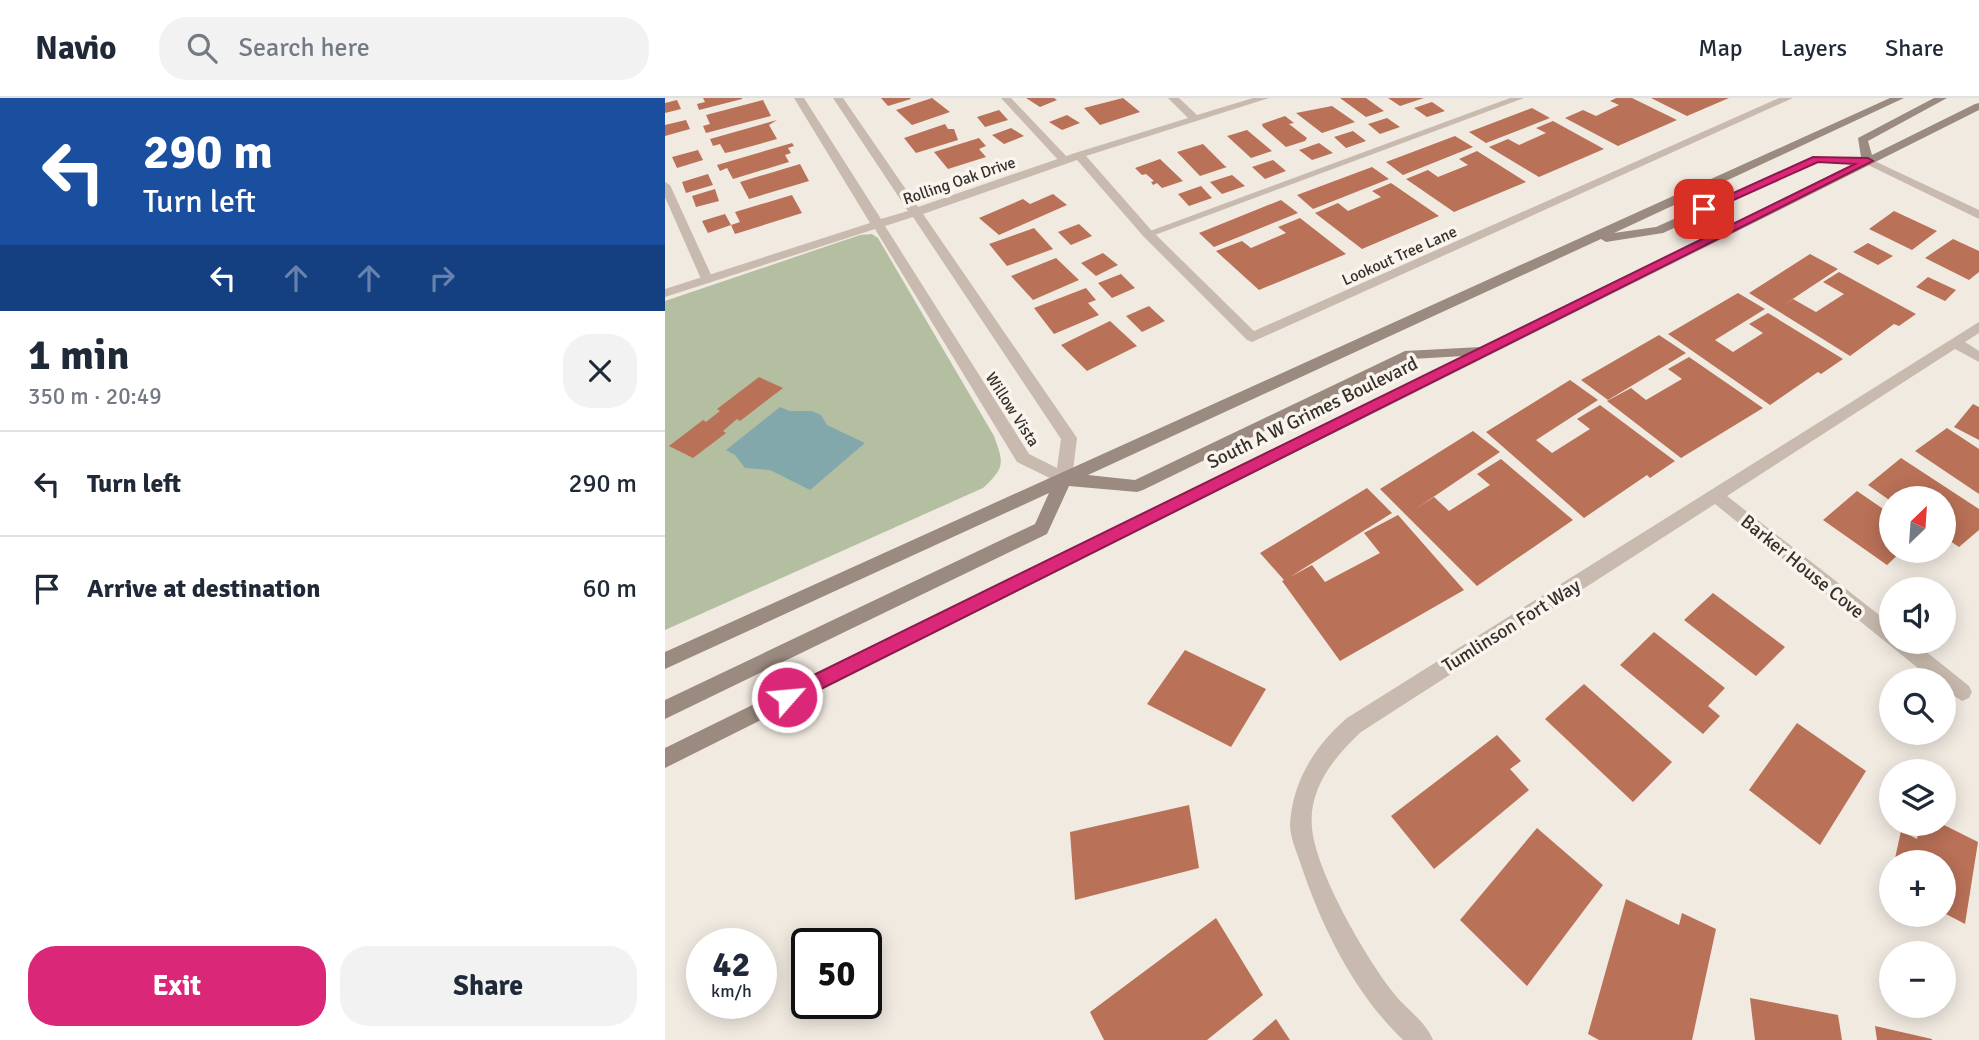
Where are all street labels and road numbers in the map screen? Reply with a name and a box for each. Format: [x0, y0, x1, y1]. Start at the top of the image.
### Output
street label: Rolling Oak Drive [900, 152, 1018, 210]
street label: Lookout Tree Lane [1339, 222, 1460, 290]
street label: South A W Grimes Boulevard [1203, 351, 1422, 474]
street label: Willow Vista [981, 369, 1044, 450]
street label: Barker House Cove [1736, 510, 1869, 624]
street label: Tumlinson Fort Way [1438, 574, 1585, 678]

